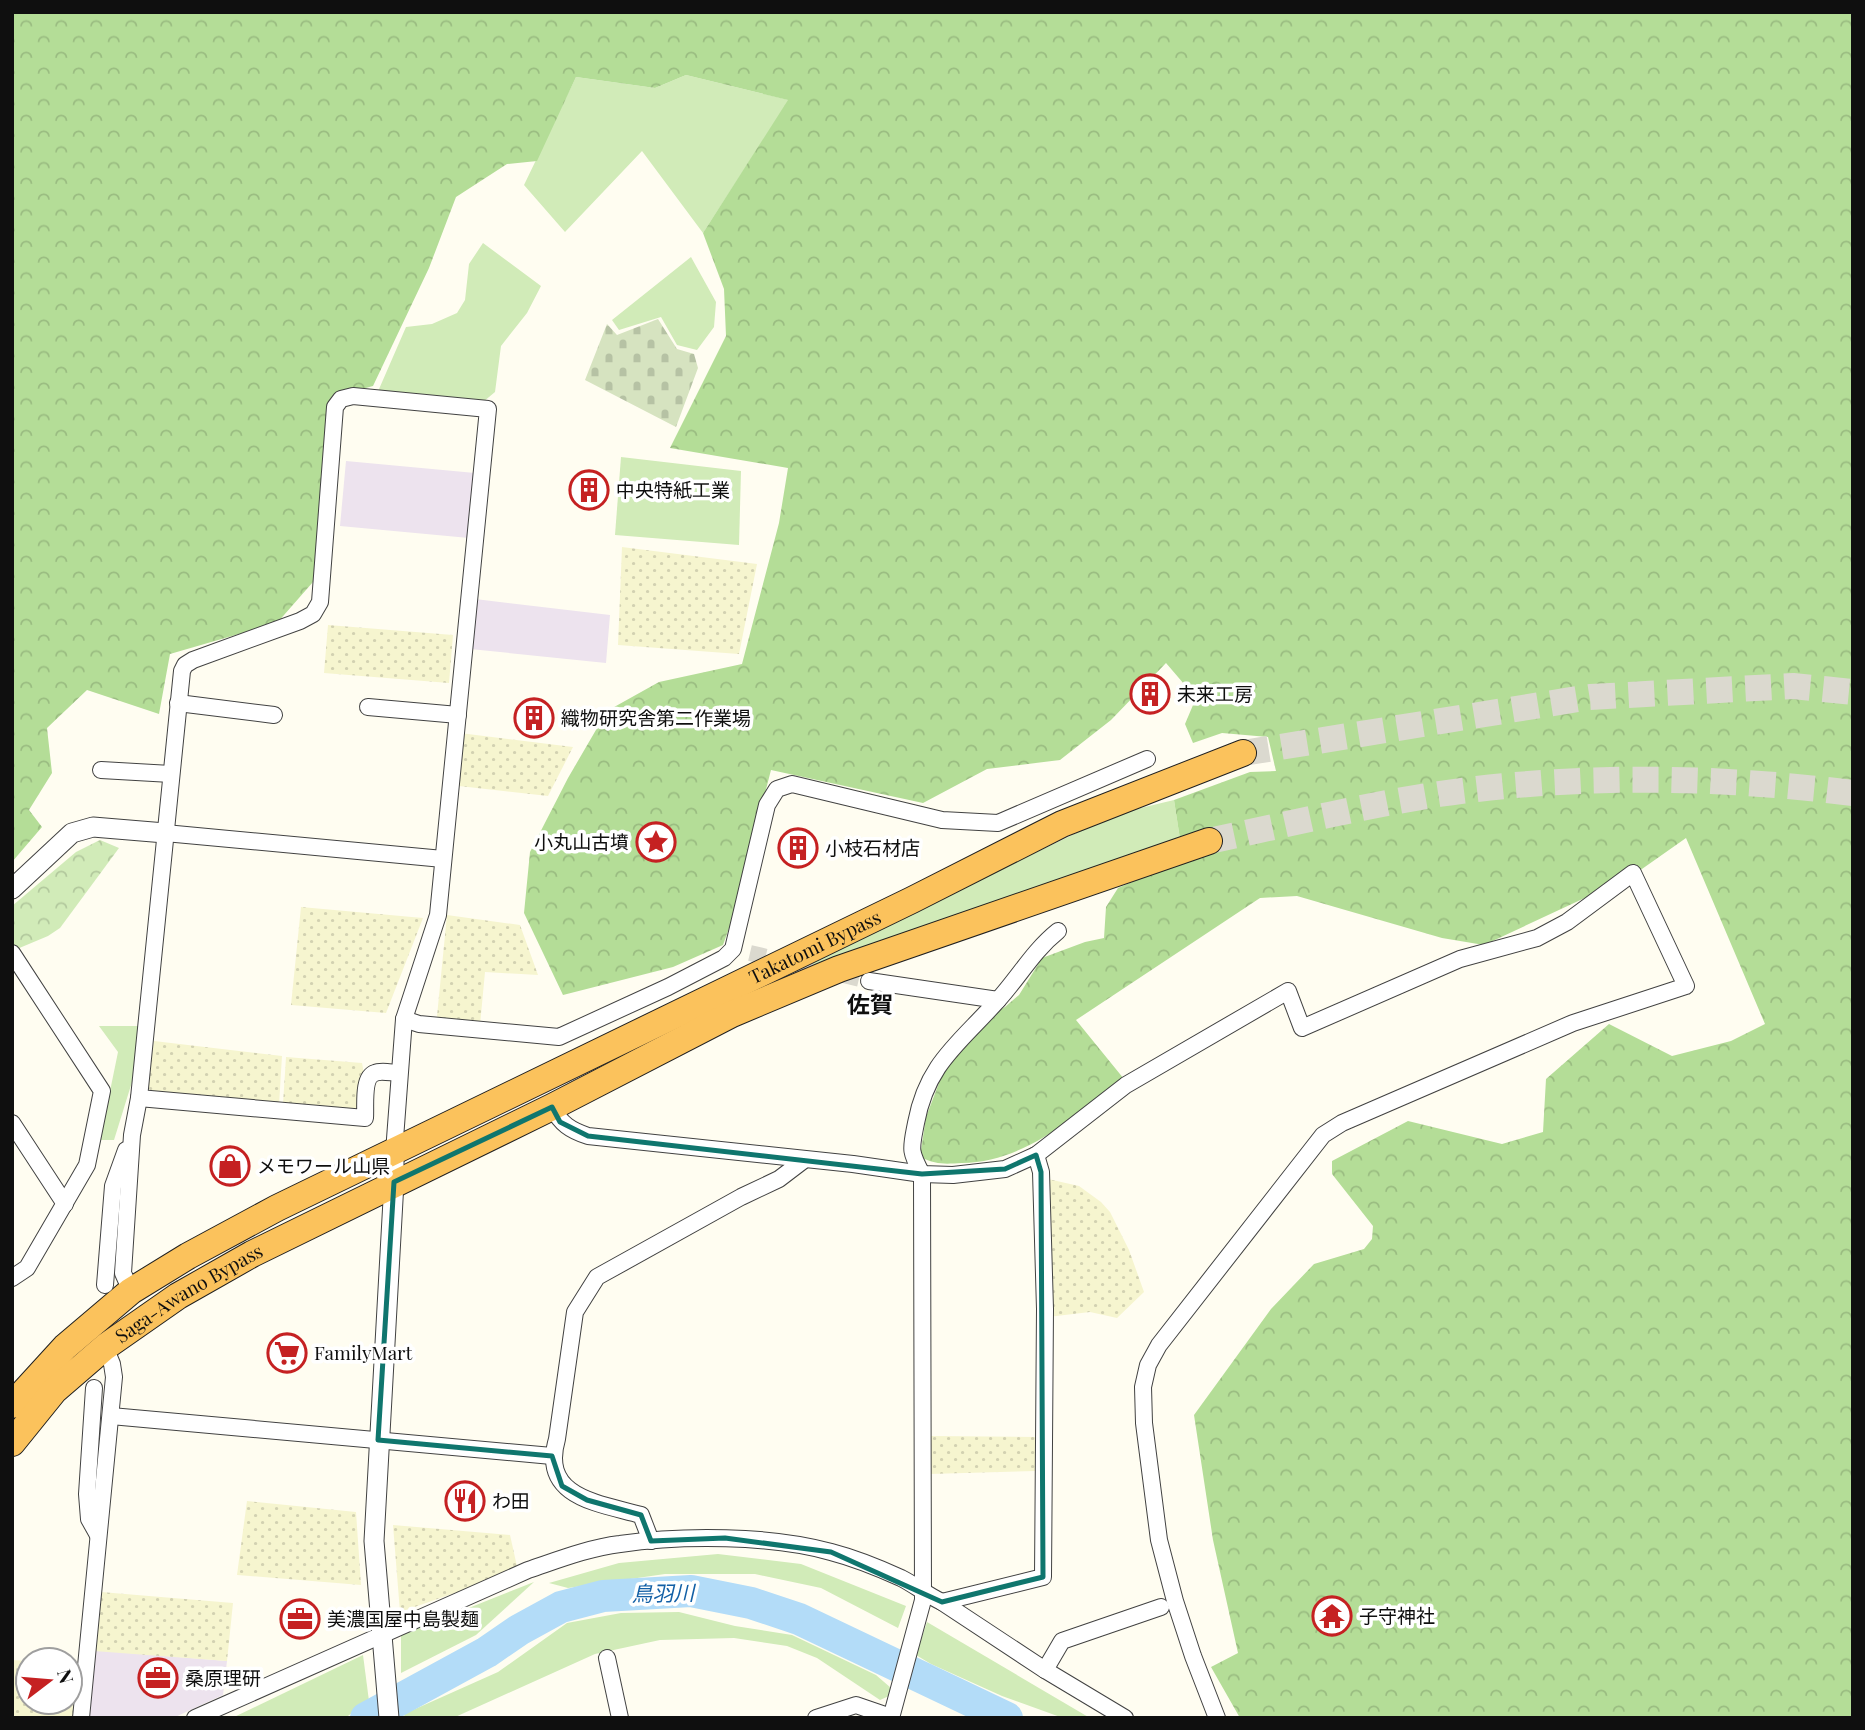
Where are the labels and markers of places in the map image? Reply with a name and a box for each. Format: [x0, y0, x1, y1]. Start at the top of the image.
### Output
building icon: 中央特紙工業 [568, 469, 610, 511]
place label: 中央特紙工業 [616, 476, 730, 502]
building icon: 未来工房 [1129, 673, 1171, 715]
place label: 未来工房 [1177, 680, 1253, 706]
building icon: 織物研究舎第二作業場 [513, 697, 555, 739]
place label: 織物研究舎第二作業場 [561, 704, 751, 730]
place icon: 小丸山古墳 [635, 821, 677, 863]
building icon: 小枝石材店 [777, 827, 819, 869]
place label: 小丸山古墳 [534, 828, 629, 854]
place label: 小枝石材店 [825, 834, 920, 860]
shop icon: メモワール山県 [209, 1145, 251, 1187]
place label: メモワール山県 [257, 1152, 390, 1178]
supermarket icon: FamilyMart [266, 1332, 308, 1374]
place label: FamilyMart [314, 1339, 413, 1365]
restaurant icon: わ田 [444, 1480, 486, 1522]
place label: わ田 [492, 1487, 530, 1513]
temple icon: 子守神社 [1311, 1595, 1353, 1637]
office icon: 美濃国屋中島製麺 [279, 1598, 321, 1640]
place label: 子守神社 [1359, 1602, 1435, 1628]
place label: 美濃国屋中島製麺 [327, 1605, 479, 1631]
office icon: 桑原理研 [137, 1657, 179, 1699]
place label: 桑原理研 [185, 1664, 261, 1690]

